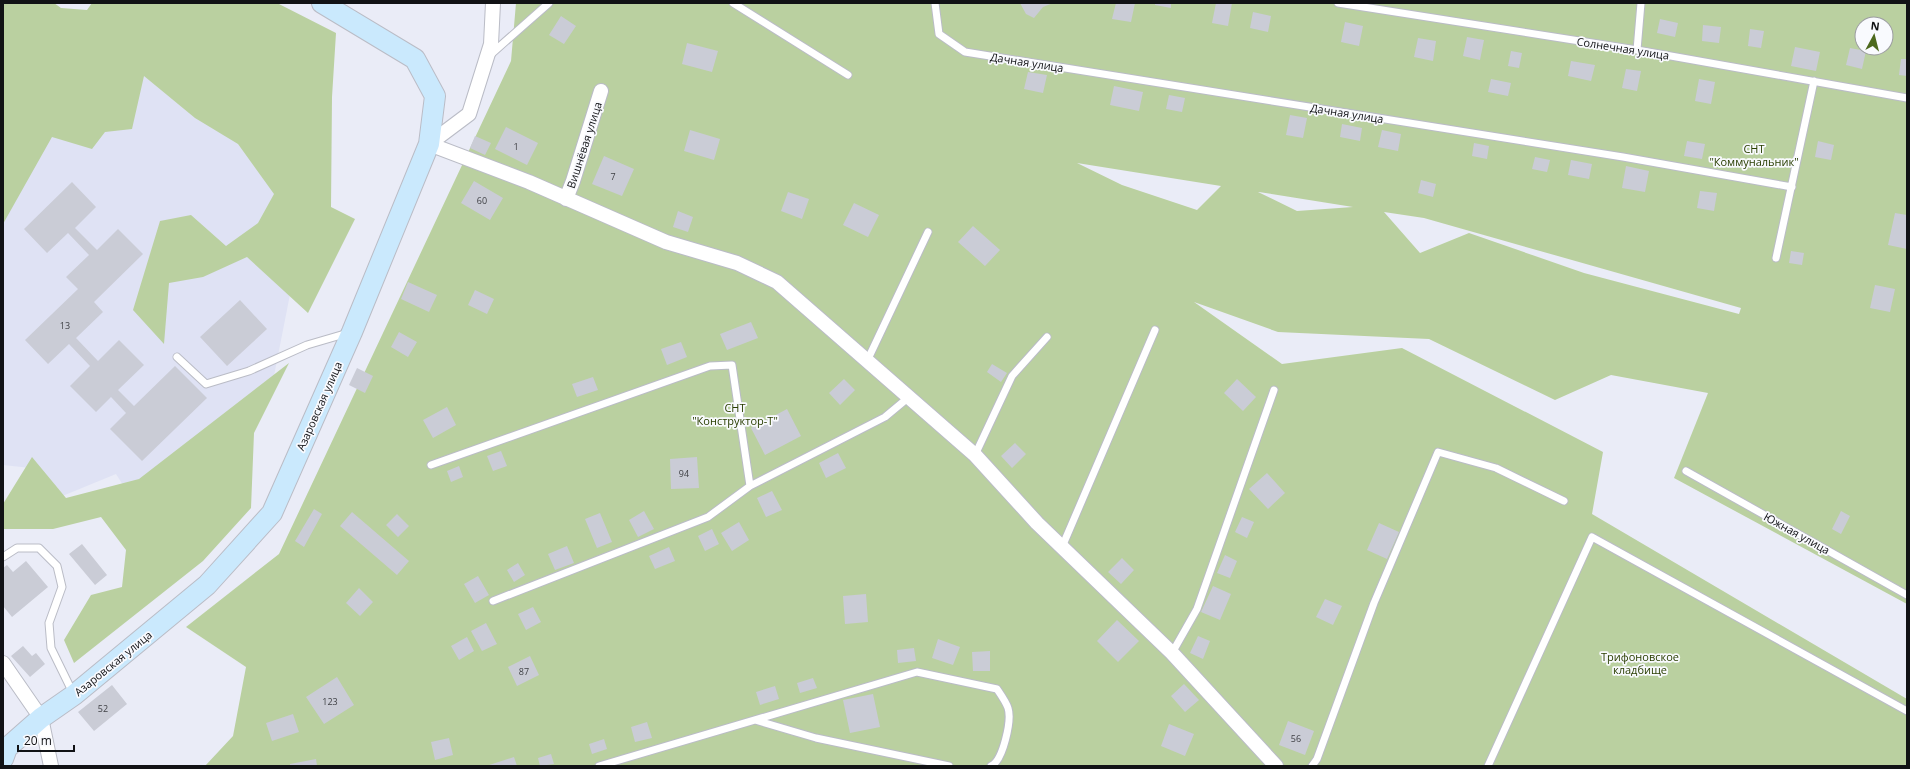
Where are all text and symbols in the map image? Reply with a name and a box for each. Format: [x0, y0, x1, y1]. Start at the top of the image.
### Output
north arrow [1854, 16, 1894, 56]
text: N [1870, 18, 1881, 34]
street label: Солнечная улица [1576, 33, 1670, 63]
street label: Дачная улица [989, 49, 1065, 75]
street label: Вишнёвая улица [563, 100, 605, 190]
street label: Дачная улица [1309, 100, 1385, 126]
house number: 1 [513, 140, 519, 153]
park label: СНТ "Коммунальник" [1709, 141, 1799, 169]
house number: 7 [610, 170, 616, 183]
house number: 60 [477, 194, 487, 207]
house number: 13 [60, 319, 70, 332]
street label: Азаровская улица [293, 359, 345, 453]
park label: СНТ "Конструктор-Т" [692, 400, 778, 428]
house number: 94 [679, 467, 689, 480]
street label: Южная улица [1761, 509, 1833, 557]
street label: Азаровская улица [71, 627, 155, 699]
park label: Трифоновское кладбище [1601, 649, 1679, 677]
house number: 87 [519, 665, 529, 678]
house number: 123 [322, 695, 338, 708]
house number: 52 [98, 702, 108, 715]
scale bar [18, 727, 74, 753]
text: 20 m [24, 732, 52, 749]
house number: 56 [1291, 732, 1301, 745]

